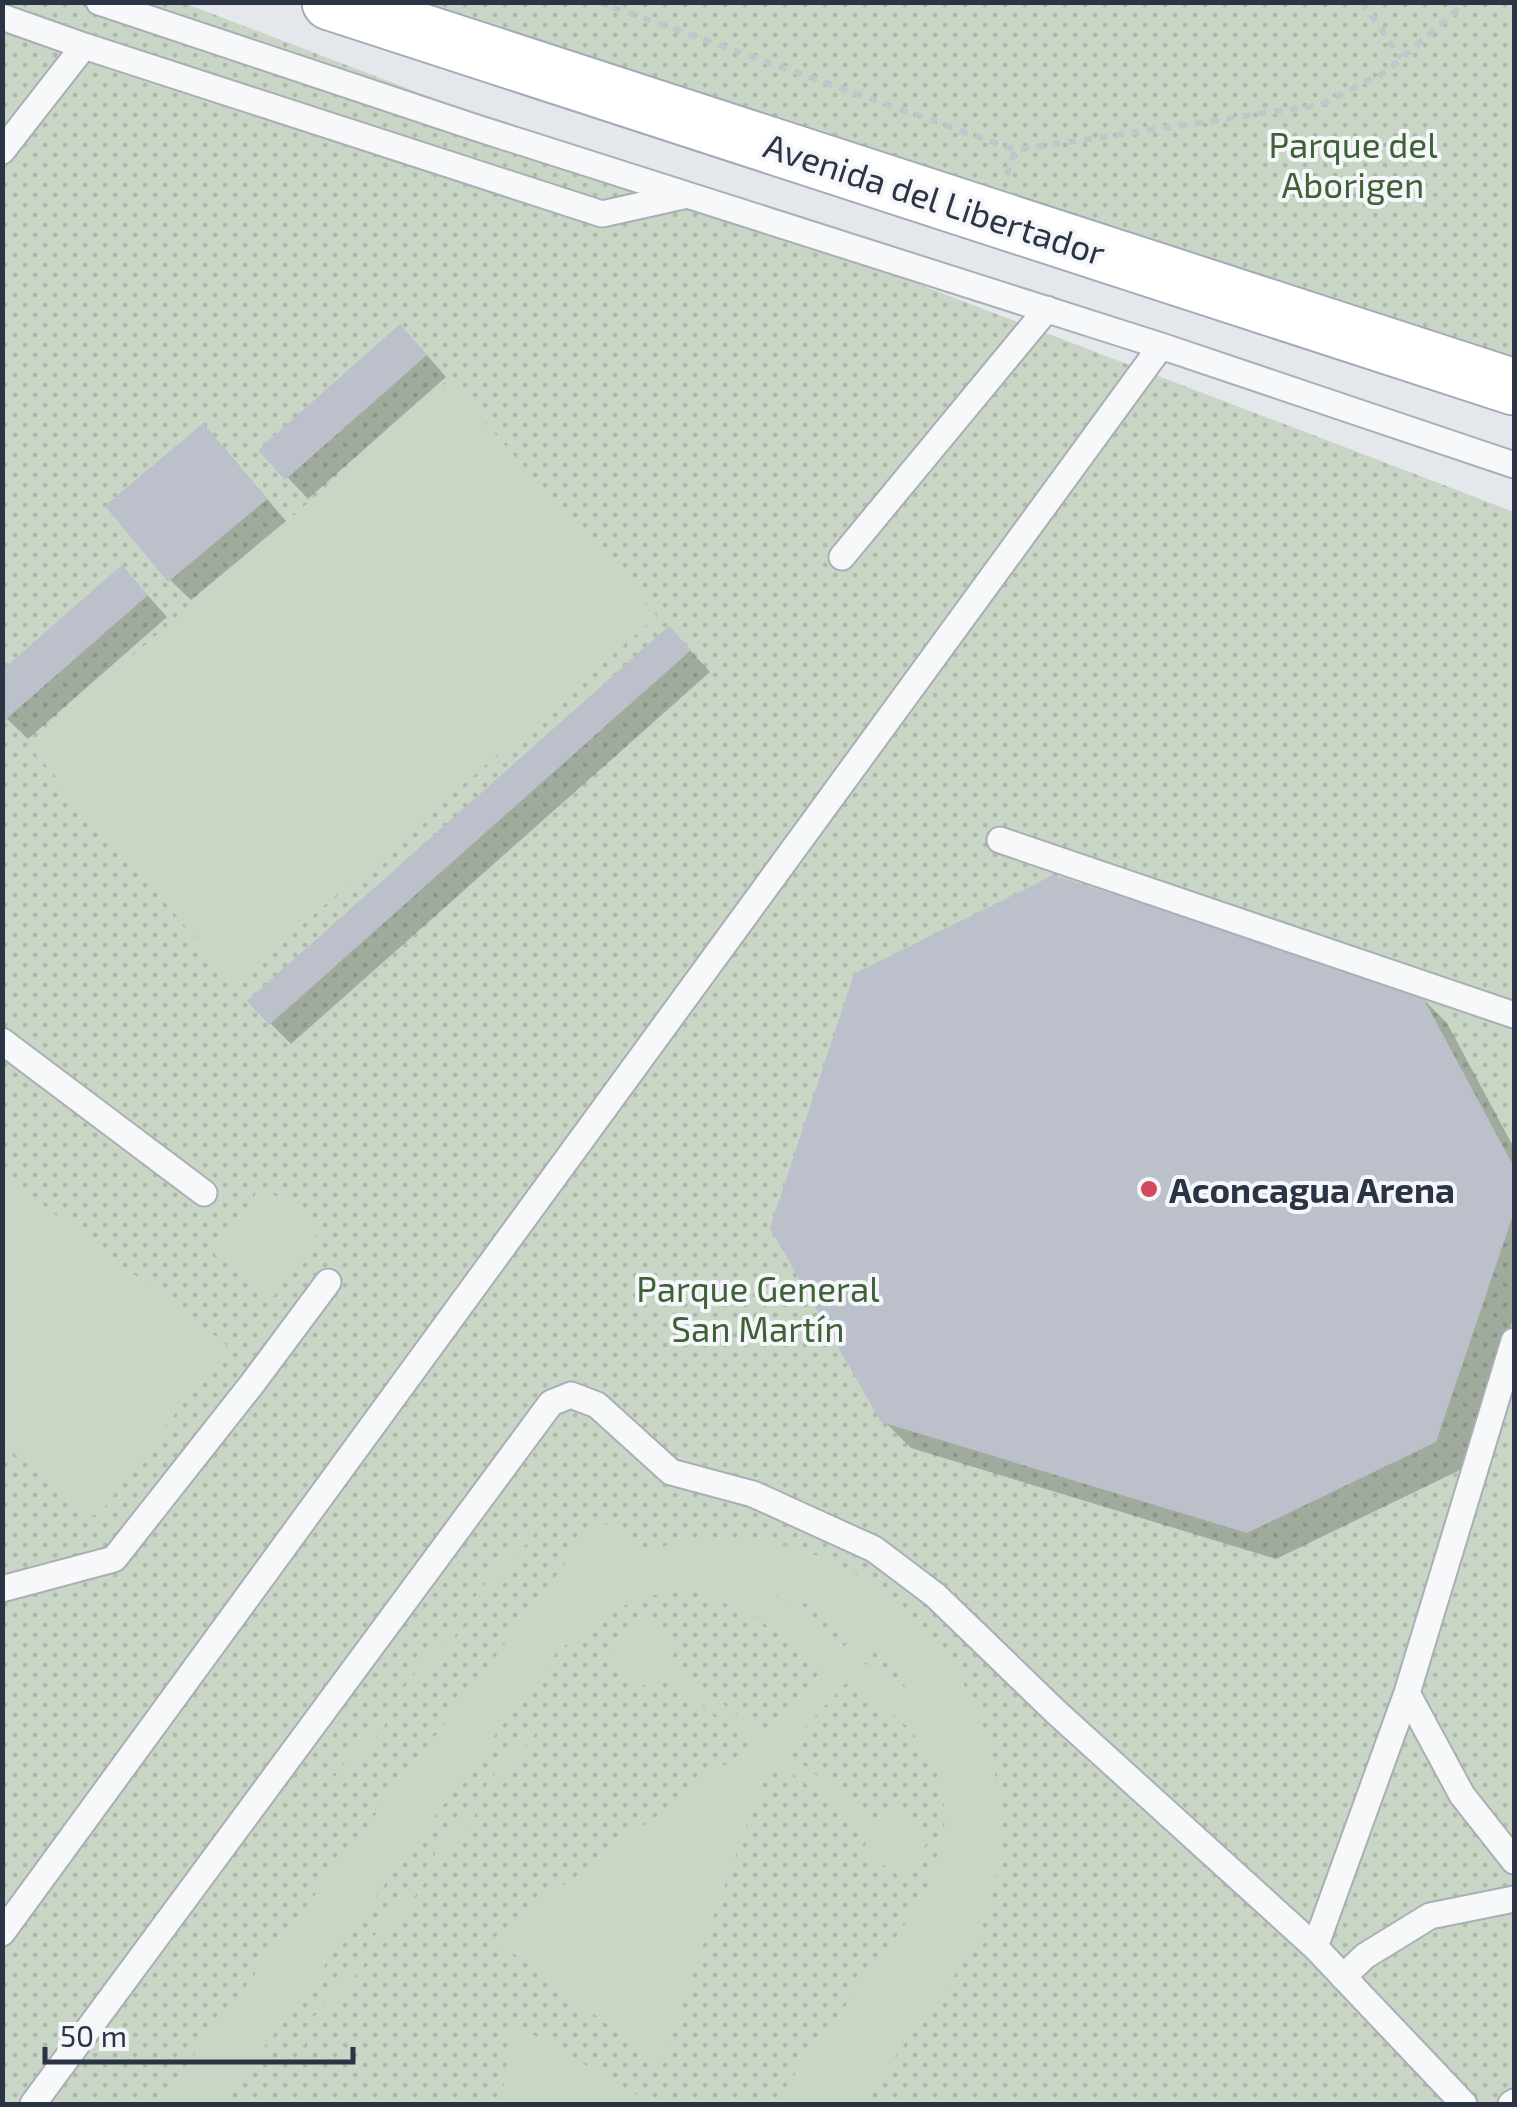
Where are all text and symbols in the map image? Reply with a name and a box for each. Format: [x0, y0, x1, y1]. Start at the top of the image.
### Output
street label: Avenida del Libertador [759, 123, 1111, 273]
park label: Parque del Aborigen [1268, 123, 1438, 205]
place label: Aconcagua Arena [1169, 1168, 1455, 1210]
marker: Aconcagua Arena [1138, 1178, 1160, 1200]
park label: Parque General San Martín [636, 1267, 880, 1349]
scale bar [45, 2002, 352, 2064]
text: 50 m [60, 2017, 127, 2053]

